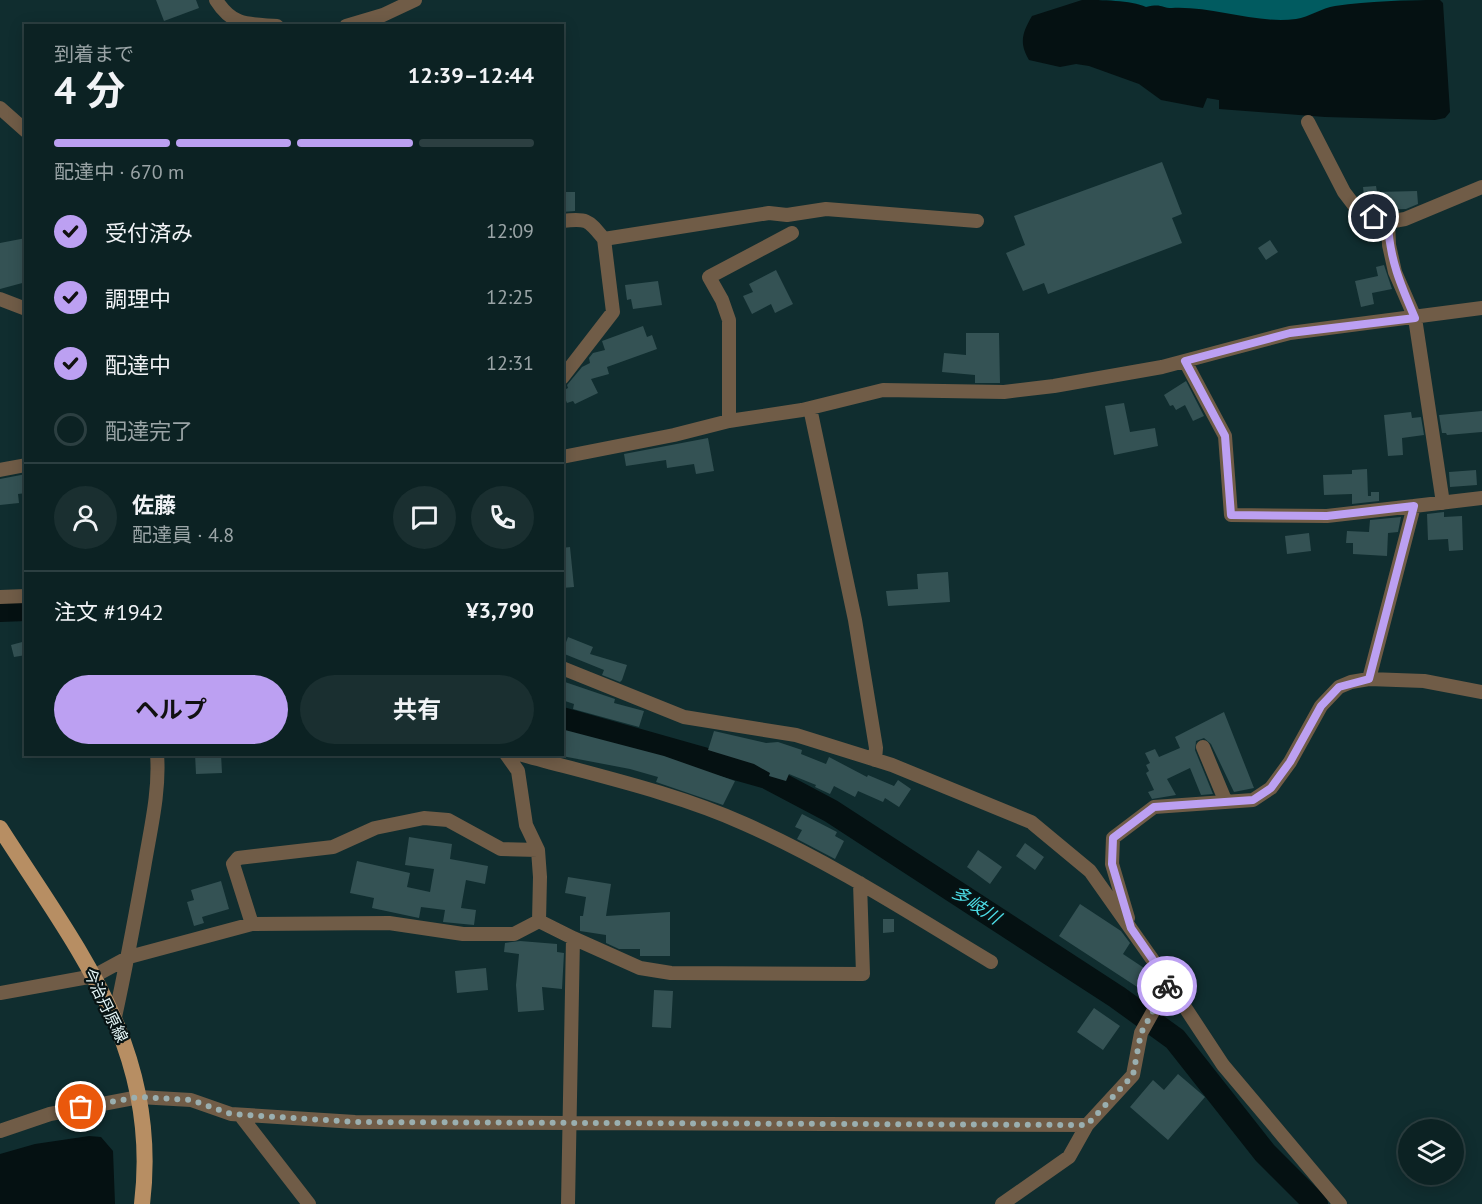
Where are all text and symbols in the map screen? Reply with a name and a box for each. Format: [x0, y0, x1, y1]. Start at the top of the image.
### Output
text: 到着まで [54, 41, 134, 67]
text: 12:39–12:44 [408, 61, 534, 89]
text: 4 分 [54, 64, 125, 115]
text: 配達中 · 670 m [54, 159, 184, 185]
pin [1348, 191, 1399, 242]
icon: home [1357, 200, 1390, 233]
icon: check [54, 215, 87, 248]
text: 12:09 [486, 218, 534, 244]
text: 受付済み [105, 219, 193, 247]
icon: check [54, 281, 87, 314]
text: 12:25 [486, 284, 534, 310]
text: 調理中 [105, 285, 171, 313]
icon: check [54, 347, 87, 380]
text: 12:31 [486, 350, 534, 376]
text: 配達中 [105, 351, 171, 379]
text: 配達完了 [105, 417, 193, 445]
button: person [54, 486, 117, 549]
button: chat [393, 486, 456, 549]
button: phone [471, 486, 534, 549]
text: 佐藤 [132, 491, 176, 519]
text: 配達員 · 4.8 [132, 522, 234, 548]
text: ¥3,790 [466, 596, 534, 624]
text: 注文 #1942 [54, 598, 164, 626]
button: ヘルプ [54, 675, 288, 744]
button: 共有 [300, 675, 534, 744]
water label: 多岐川 [947, 880, 1007, 930]
courier [1137, 956, 1197, 1016]
street label: 今治丹原線 [79, 965, 133, 1045]
icon: bike [1151, 970, 1184, 1003]
pin [55, 1081, 106, 1132]
icon: bag [64, 1090, 97, 1123]
map controls [1398, 1119, 1464, 1185]
button: layers [1398, 1119, 1464, 1185]

